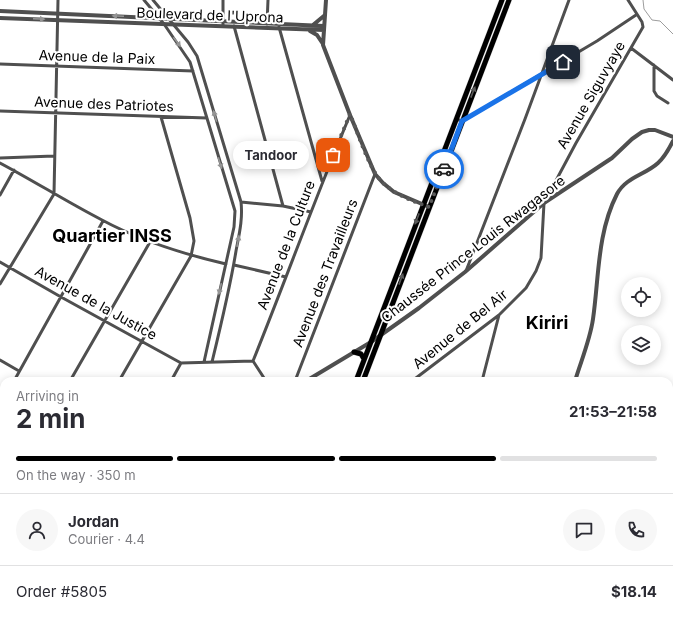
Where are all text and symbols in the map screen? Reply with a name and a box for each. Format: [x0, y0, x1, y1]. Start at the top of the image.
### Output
street label: Boulevard de l'Uprona [136, 3, 284, 26]
one-way arrow [112, 13, 124, 20]
one-way arrow [33, 16, 45, 23]
one-way arrow [172, 36, 181, 47]
street label: Avenue Siguvyaye [553, 38, 628, 152]
pin [546, 45, 580, 79]
street label: Avenue de la Paix [38, 46, 156, 67]
icon: home [552, 51, 574, 73]
one-way arrow [471, 86, 477, 98]
street label: Avenue des Patriotes [34, 93, 174, 114]
one-way arrow [212, 109, 218, 121]
pin [316, 138, 350, 172]
callout: Tandoor [233, 141, 309, 169]
icon: bag [322, 144, 344, 166]
text: Tandoor [245, 147, 297, 163]
courier [424, 149, 464, 189]
one-way arrow [217, 157, 223, 169]
icon: car [433, 158, 455, 180]
street label: Chaussée Prince Louis Rwagasore [377, 171, 568, 326]
street label: Avenue de la Culture [253, 178, 318, 312]
street label: Avenue des Travailleurs [288, 196, 361, 349]
one-way arrow [414, 214, 420, 226]
district label: Quartier INSS [52, 225, 172, 246]
one-way arrow [235, 235, 241, 248]
street label: Avenue de la Justice [32, 262, 160, 343]
one-way arrow [399, 273, 405, 285]
map controls [621, 277, 661, 365]
button: locate [621, 277, 661, 317]
one-way arrow [217, 283, 223, 295]
street label: Avenue de Bel Air [409, 285, 510, 372]
district label: Kiriri [526, 312, 568, 333]
button: layers [621, 325, 661, 365]
text: Arriving in [16, 388, 79, 404]
text: 21:53–21:58 [569, 402, 657, 421]
text: 2 min [16, 403, 86, 434]
text: On the way · 350 m [16, 467, 136, 483]
button: person [16, 509, 58, 551]
button: chat [563, 509, 605, 551]
button: phone [615, 509, 657, 551]
text: Jordan [68, 512, 119, 531]
text: Courier · 4.4 [68, 531, 145, 547]
text: Order #5805 [16, 582, 107, 601]
text: $18.14 [611, 582, 657, 601]

